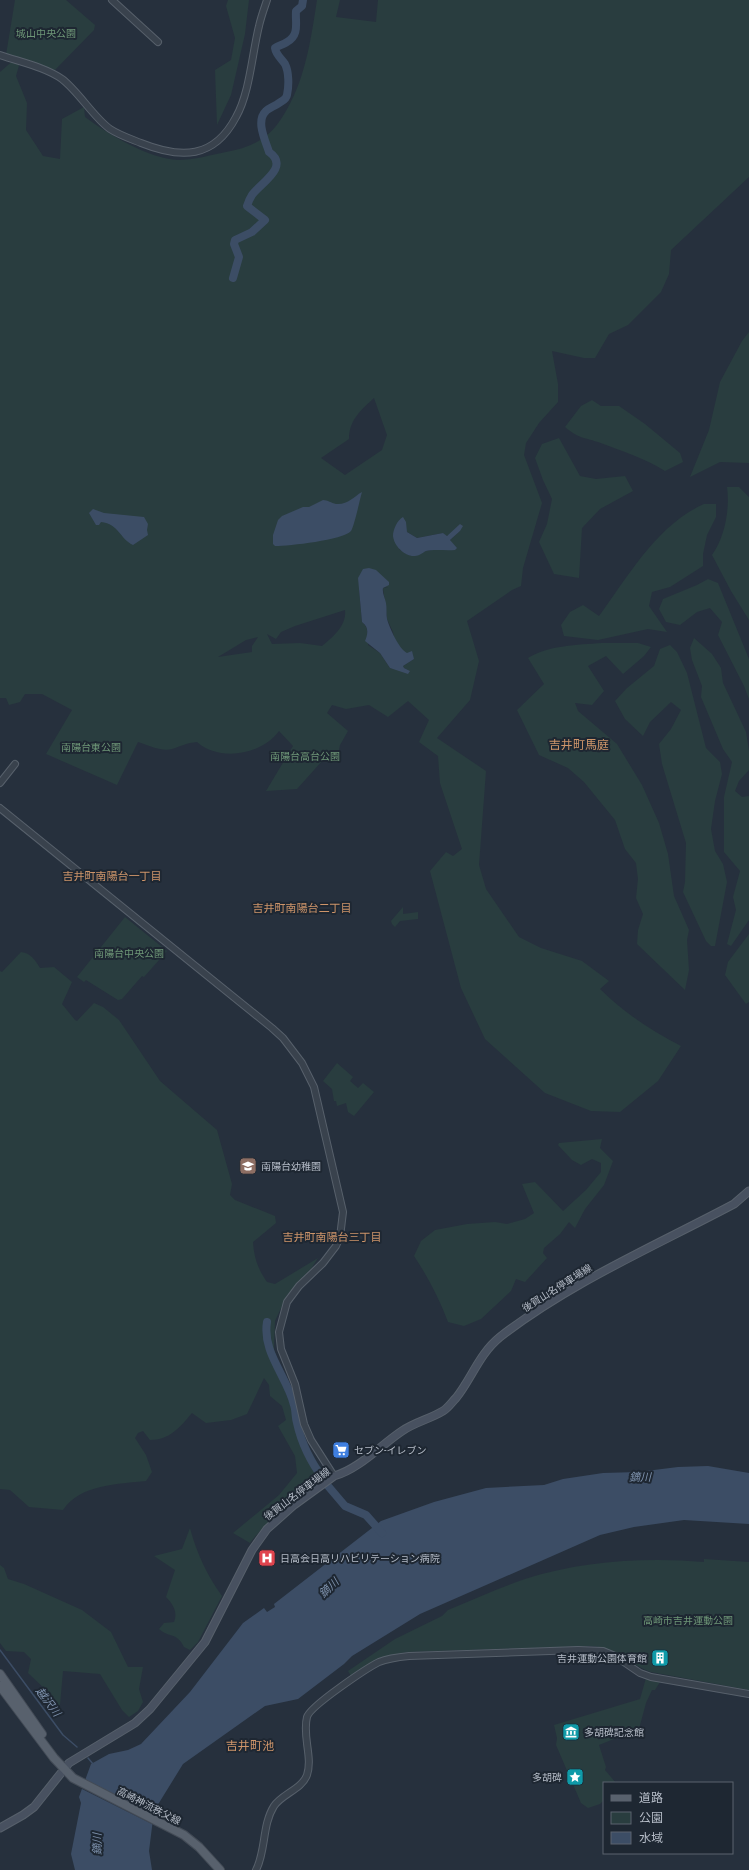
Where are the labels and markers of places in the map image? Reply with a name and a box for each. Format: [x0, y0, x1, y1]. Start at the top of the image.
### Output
school or university icon: 南陽台幼稚園 [238, 1156, 258, 1176]
place label: 南陽台幼稚園 [261, 1161, 321, 1172]
supermarket icon: セブン-イレブン [331, 1440, 351, 1460]
place label: セブン-イレブン [354, 1445, 426, 1456]
hospital icon: 日高会日高リハビリテーション病院 [257, 1548, 277, 1568]
place label: 日高会日高リハビリテーション病院 [280, 1553, 440, 1564]
building icon: 吉井運動公園体育館 [650, 1648, 670, 1668]
place label: 吉井運動公園体育館 [557, 1653, 647, 1664]
museum icon: 多胡碑記念館 [561, 1722, 581, 1742]
place label: 多胡碑記念館 [584, 1727, 644, 1738]
place icon: 多胡碑 [565, 1767, 585, 1787]
place label: 多胡碑 [532, 1772, 562, 1783]

